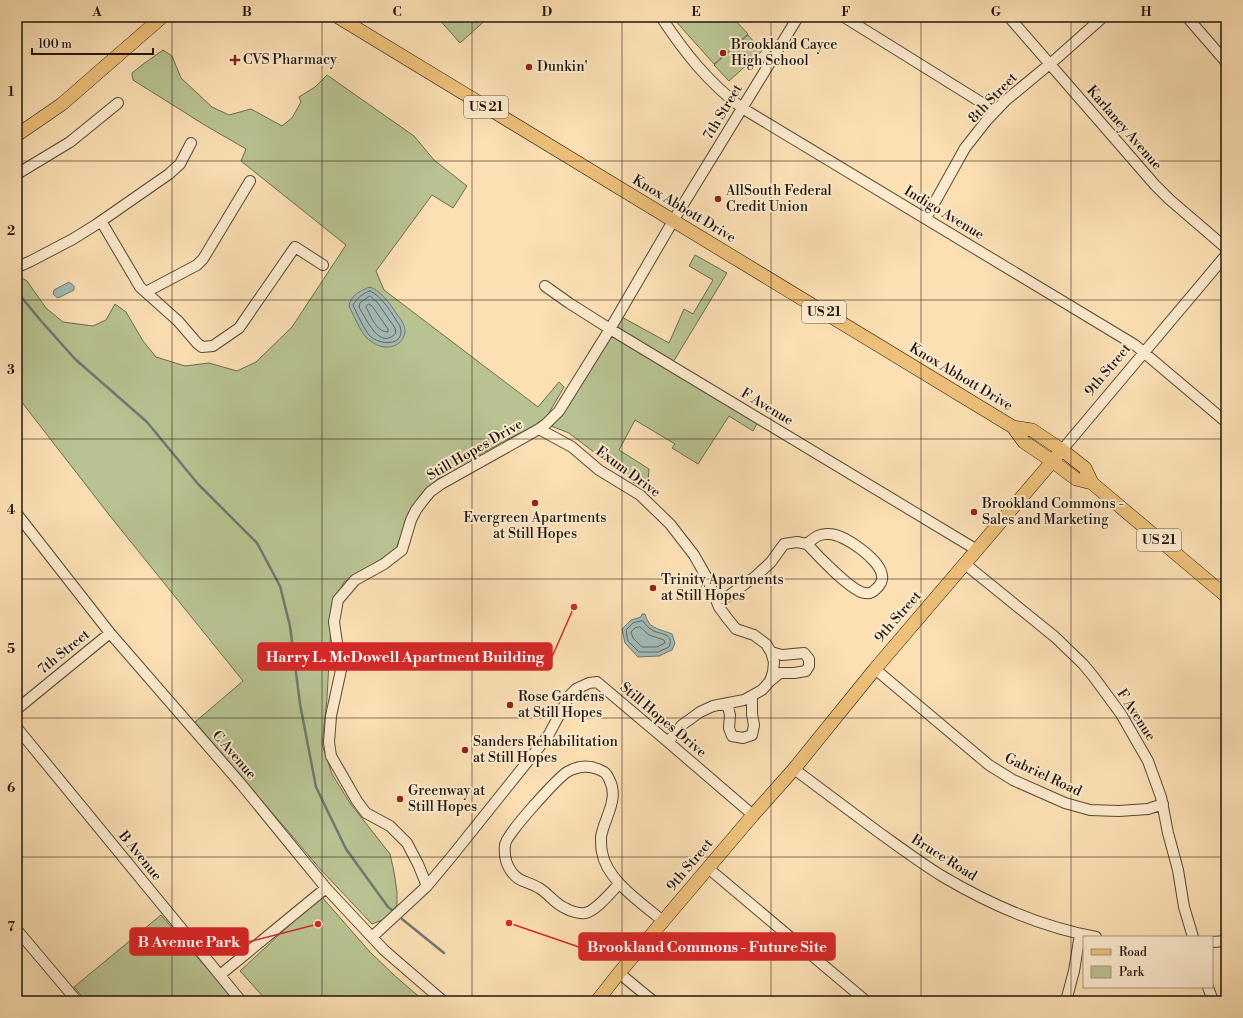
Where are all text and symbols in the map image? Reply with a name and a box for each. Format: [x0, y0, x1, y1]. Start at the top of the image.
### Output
text: A [91, 4, 102, 20]
text: B [242, 4, 252, 20]
text: C [392, 4, 402, 20]
text: D [542, 4, 552, 20]
text: E [691, 4, 701, 20]
text: F [841, 4, 851, 20]
text: G [991, 4, 1002, 20]
text: H [1141, 4, 1152, 20]
scale bar [32, 30, 153, 56]
place label: Brookland Cayce High School [730, 36, 837, 70]
text: 100 m [38, 37, 72, 52]
marker: Brookland Cayce High School [718, 48, 728, 58]
place label: CVS Pharmacy [243, 51, 337, 69]
marker: CVS Pharmacy [230, 55, 240, 65]
place label: Dunkin' [537, 58, 588, 76]
marker: Dunkin' [524, 62, 534, 72]
street label: 8th Street [965, 69, 1021, 127]
street label: 7th Street [699, 81, 747, 143]
street label: Karlaney Avenue [1082, 82, 1166, 174]
text: 1 [8, 84, 15, 100]
road number: US 21 [464, 96, 508, 118]
street label: Knox Abbott Drive [629, 171, 739, 247]
place label: AllSouth Federal Credit Union [725, 182, 832, 216]
street label: Indigo Avenue [901, 182, 987, 244]
marker: AllSouth Federal Credit Union [713, 194, 723, 204]
text: 2 [7, 223, 15, 239]
road number: US 21 [802, 301, 846, 323]
street label: Knox Abbott Drive [906, 339, 1016, 415]
street label: 9th Street [1081, 340, 1135, 400]
text: 3 [7, 362, 15, 378]
street label: F Avenue [737, 384, 797, 430]
street label: Still Hopes Drive [424, 415, 526, 485]
street label: Exum Drive [592, 443, 664, 501]
place label: Brookland Commons - Sales and Marketing [981, 495, 1124, 529]
marker: Evergreen Apartments at Still Hopes [530, 498, 540, 508]
text: 4 [7, 502, 16, 518]
marker: Brookland Commons - Sales and Marketing [969, 507, 979, 517]
place label: Evergreen Apartments at Still Hopes [464, 509, 606, 543]
road number: US 21 [1137, 529, 1181, 551]
place label: Trinity Apartments at Still Hopes [661, 571, 784, 605]
marker: Trinity Apartments at Still Hopes [648, 583, 658, 593]
street label: 9th Street [871, 587, 925, 647]
street label: 7th Street [34, 626, 94, 678]
text: 5 [7, 641, 15, 657]
callout: Harry L. McDowell Apartment Building [258, 643, 552, 670]
text: Harry L. McDowell Apartment Building [266, 648, 545, 667]
street label: Still Hopes Drive [616, 678, 710, 762]
street label: F Avenue [1113, 686, 1159, 744]
place label: Rose Gardens at Still Hopes [518, 688, 604, 722]
marker: Rose Gardens at Still Hopes [505, 700, 515, 710]
street label: C Avenue [208, 727, 260, 783]
place label: Sanders Rehabilitation at Still Hopes [473, 733, 619, 767]
marker: Sanders Rehabilitation at Still Hopes [460, 745, 470, 755]
street label: Gabriel Road [1002, 749, 1084, 801]
text: 6 [7, 780, 15, 796]
place label: Greenway at Still Hopes [408, 782, 485, 816]
marker: Greenway at Still Hopes [395, 794, 405, 804]
street label: B Avenue [114, 827, 166, 885]
street label: Bruce Road [907, 830, 980, 885]
street label: 9th Street [663, 835, 717, 895]
text: 7 [7, 919, 15, 935]
callout: B Avenue Park [130, 928, 248, 955]
text: B Avenue Park [138, 933, 241, 952]
callout: Brookland Commons - Future Site [579, 933, 835, 960]
legend [1083, 936, 1213, 988]
text: Brookland Commons - Future Site [587, 938, 827, 957]
text: Road [1119, 945, 1147, 960]
text: Park [1119, 965, 1145, 980]

